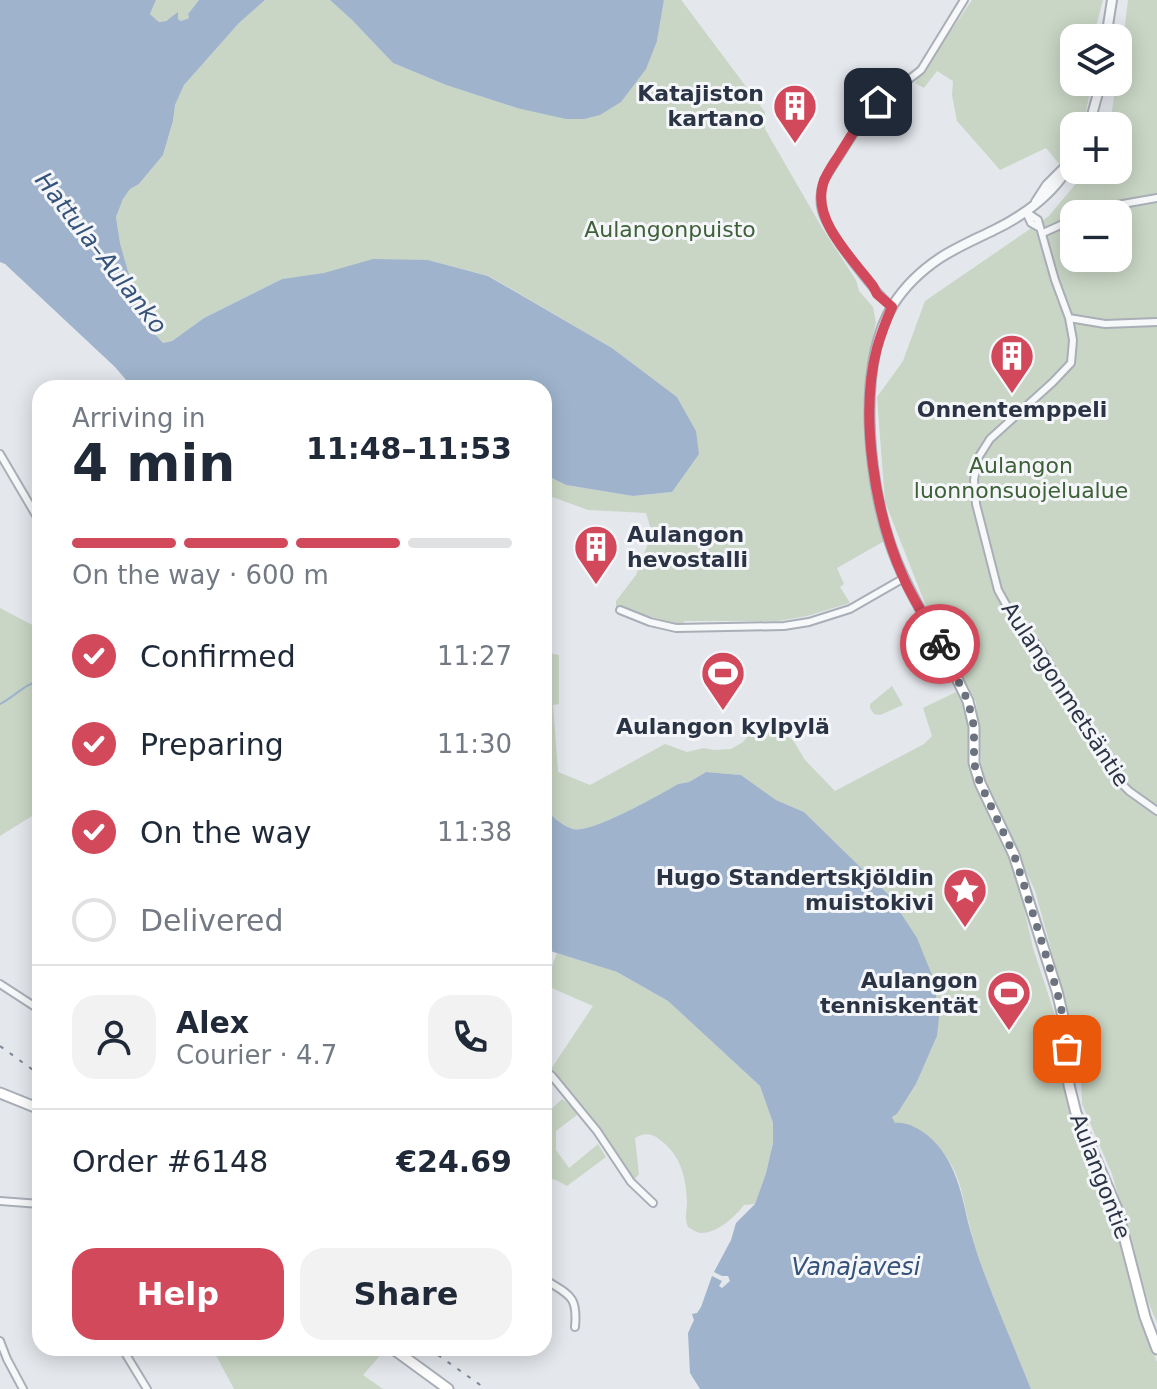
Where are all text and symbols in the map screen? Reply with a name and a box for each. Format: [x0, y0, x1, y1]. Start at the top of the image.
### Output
map controls [1060, 24, 1132, 272]
button: layers [1060, 24, 1132, 96]
pin [844, 68, 912, 136]
icon: home [856, 80, 900, 124]
place label: Katajiston kartano [637, 81, 764, 131]
building icon: Katajiston kartano [771, 82, 819, 145]
button: + [1060, 112, 1132, 184]
water label: Hattula–Aulanko [29, 167, 173, 339]
button: − [1060, 200, 1132, 272]
park label: Aulangonpuisto [584, 217, 756, 242]
building icon: Onnentemppeli [988, 332, 1036, 395]
place label: Onnentemppeli [917, 397, 1107, 422]
text: Arriving in [72, 403, 206, 433]
text: 11:48–11:53 [306, 431, 512, 466]
text: 4 min [72, 433, 235, 493]
park label: Aulangon luonnonsuojelualue [914, 453, 1128, 503]
place label: Aulangon hevostalli [627, 522, 748, 572]
building icon: Aulangon hevostalli [572, 523, 620, 586]
text: On the way · 600 m [72, 560, 329, 590]
street label: Aulangonmetsäntie [997, 597, 1135, 791]
courier [900, 604, 980, 684]
icon: bike [918, 622, 962, 666]
icon: check [72, 634, 116, 678]
text: Confirmed [140, 639, 296, 674]
text: 11:27 [437, 641, 512, 671]
sports icon: Aulangon kylpylä [699, 649, 747, 712]
place label: Aulangon kylpylä [616, 714, 830, 739]
icon: check [72, 722, 116, 766]
text: Preparing [140, 727, 284, 762]
text: 11:30 [437, 729, 512, 759]
icon: check [72, 810, 116, 854]
text: On the way [140, 815, 312, 850]
text: 11:38 [437, 817, 512, 847]
place label: Hugo Standertskjöldin muistokivi [656, 865, 934, 915]
place icon: Hugo Standertskjöldin muistokivi [941, 866, 989, 929]
text: Delivered [140, 903, 284, 938]
place label: Aulangon tenniskentät [820, 968, 978, 1018]
sports icon: Aulangon tenniskentät [985, 969, 1033, 1032]
button: person [72, 995, 156, 1079]
button: phone [428, 995, 512, 1079]
text: Alex [176, 1005, 249, 1040]
pin [1033, 1015, 1101, 1083]
icon: bag [1045, 1027, 1089, 1071]
text: Courier · 4.7 [176, 1040, 337, 1070]
street label: Aulangontie [1065, 1110, 1136, 1242]
text: Order #6148 [72, 1144, 268, 1179]
text: €24.69 [396, 1144, 512, 1179]
button: Help [72, 1248, 284, 1340]
button: Share [300, 1248, 512, 1340]
water label: Vanajavesi [791, 1253, 921, 1281]

